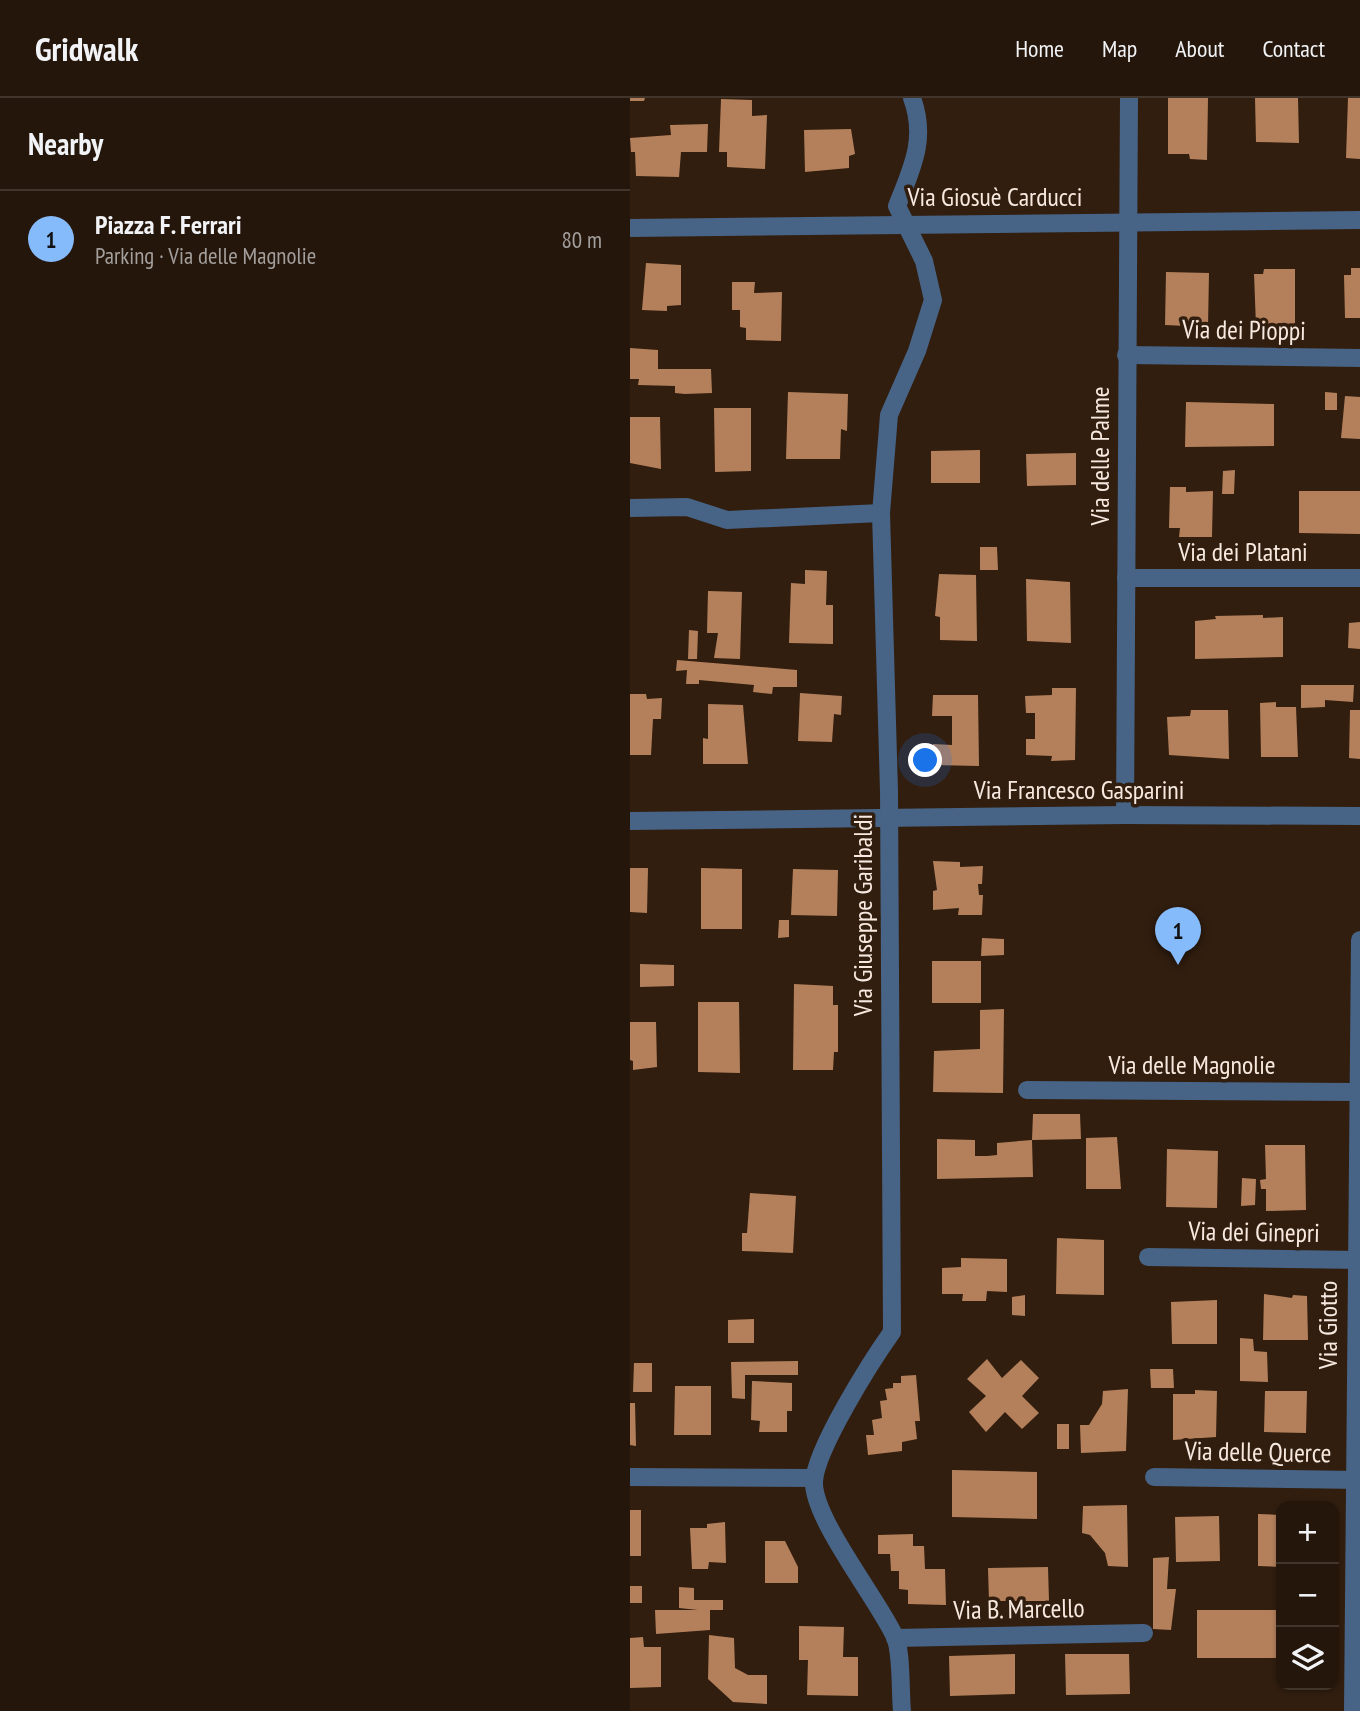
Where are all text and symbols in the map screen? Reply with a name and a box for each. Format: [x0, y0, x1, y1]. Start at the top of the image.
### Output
text: Gridwalk [35, 27, 138, 70]
text: Home [1015, 33, 1064, 64]
text: Map [1102, 33, 1137, 64]
text: About [1175, 33, 1224, 64]
text: Contact [1262, 33, 1325, 64]
text: Nearby [28, 124, 103, 163]
street label: Via Giosuè Carducci [907, 180, 1082, 213]
text: Piazza F. Ferrari [95, 208, 241, 241]
text: 1 [46, 225, 57, 254]
text: 80 m [561, 225, 602, 254]
text: Parking · Via delle Magnolie [95, 241, 316, 270]
street label: Via dei Pioppi [1181, 312, 1306, 347]
street label: Via delle Palme [1083, 386, 1116, 527]
street label: Via dei Platani [1177, 535, 1308, 568]
your location [908, 743, 942, 777]
street label: Via Francesco Gasparini [973, 773, 1184, 806]
street label: Via Giuseppe Garibaldi [846, 814, 879, 1017]
pin: 1 [1155, 907, 1201, 965]
street label: Via delle Magnolie [1107, 1048, 1276, 1081]
street label: Via dei Ginepri [1187, 1214, 1320, 1249]
street label: Via Giotto [1311, 1281, 1344, 1370]
street label: Via delle Querce [1183, 1434, 1332, 1469]
map controls [1276, 1501, 1339, 1690]
button: + [1276, 1501, 1339, 1564]
button: − [1276, 1564, 1339, 1627]
street label: Via B. Marcello [952, 1591, 1085, 1626]
button: layers [1276, 1627, 1339, 1690]

